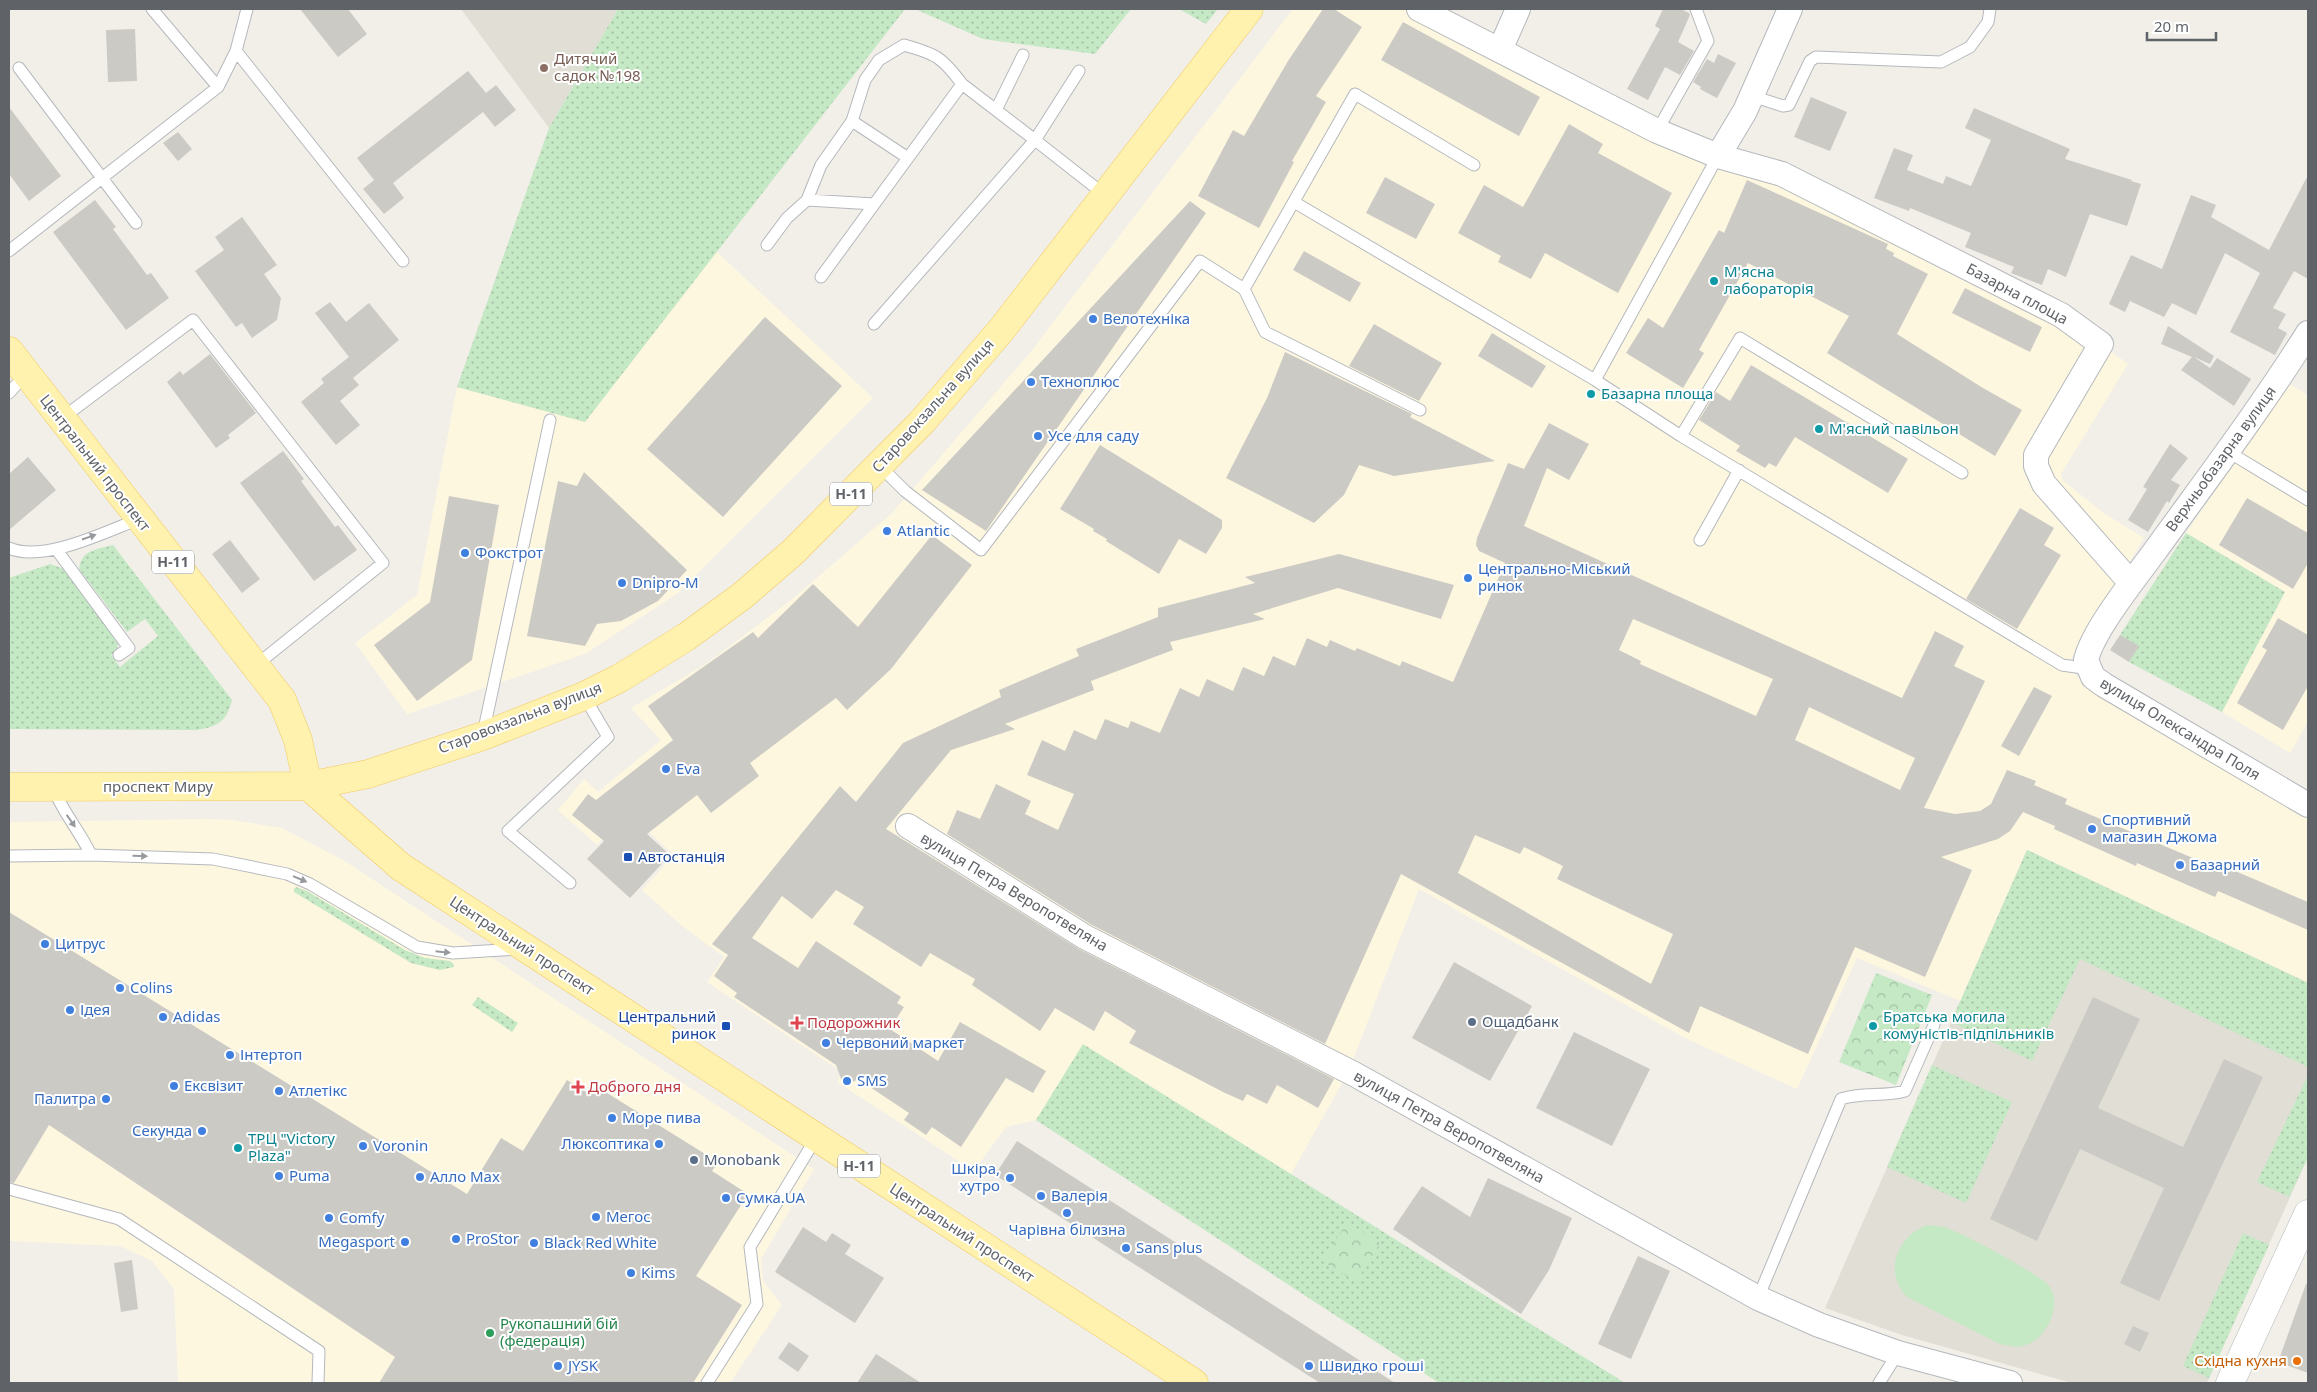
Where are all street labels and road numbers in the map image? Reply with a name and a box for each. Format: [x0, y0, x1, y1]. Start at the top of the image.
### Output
street label: Базарна площа [1963, 258, 2072, 328]
street label: Старовокзальна вулиця [867, 334, 998, 477]
street label: Верхньобазарна вулиця [2161, 382, 2280, 535]
street label: Центральний проспект [36, 390, 156, 535]
road number: Н-11 [830, 482, 872, 506]
road number: Н-11 [152, 550, 194, 574]
street label: вулиця Олександра Поля [2097, 672, 2264, 784]
street label: Старовокзальна вулиця [435, 677, 604, 757]
street label: проспект Миру [103, 776, 213, 796]
street label: вулиця Петра Веропотвеляна [917, 827, 1112, 955]
street label: Центральний проспект [446, 891, 599, 999]
street label: вулиця Петра Веропотвеляна [1351, 1065, 1548, 1187]
road number: Н-11 [838, 1154, 880, 1178]
street label: Центральний проспект [886, 1178, 1039, 1286]

